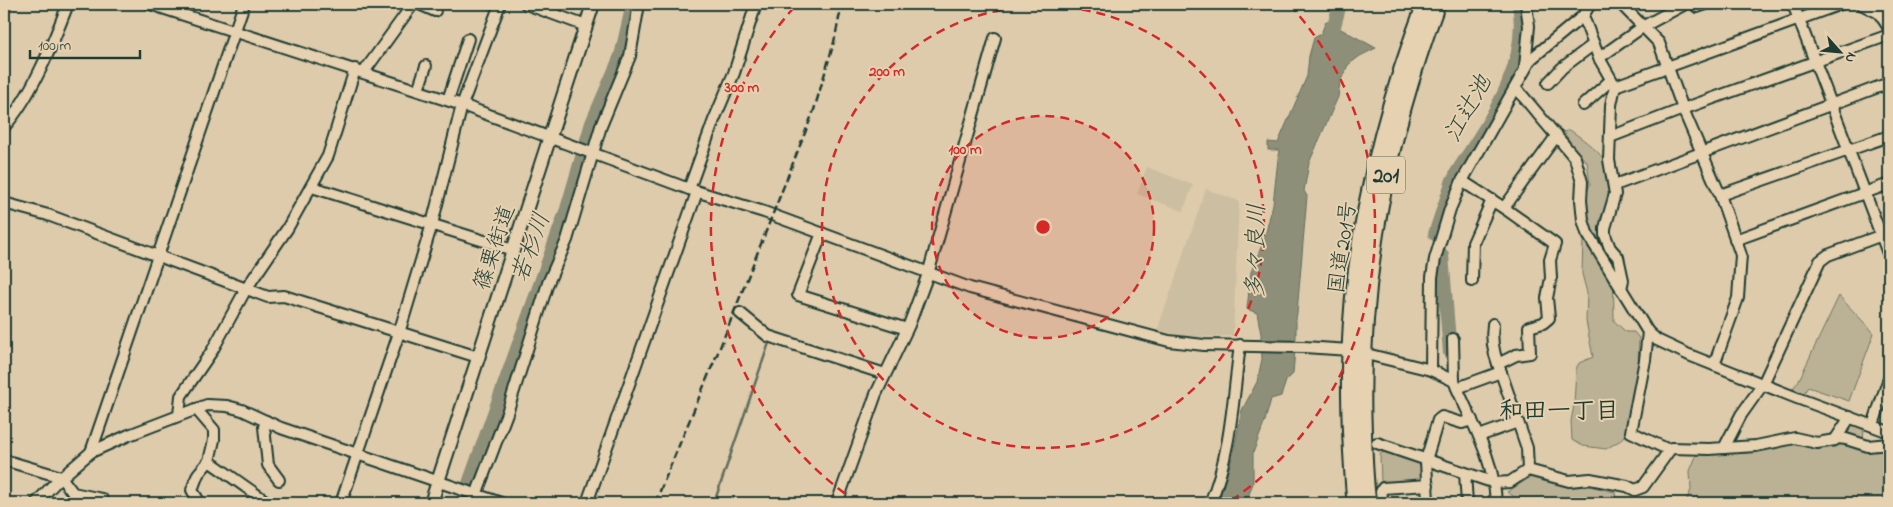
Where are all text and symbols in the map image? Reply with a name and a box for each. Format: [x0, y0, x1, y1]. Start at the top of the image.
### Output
scale bar [30, 28, 140, 60]
north arrow [1816, 28, 1866, 78]
text: 100 m [38, 35, 71, 57]
text: N [1839, 48, 1862, 66]
text: 200 m [868, 61, 905, 83]
water label: 江辻池 [1436, 68, 1502, 149]
text: 300 m [724, 77, 760, 99]
text: 100 m [948, 139, 982, 161]
road number: 201 [1367, 156, 1405, 194]
street label: 国道201号 [1322, 199, 1366, 296]
street label: 篠栗街道 [467, 201, 525, 295]
water label: 多々良川 [1239, 203, 1276, 299]
water label: 若杉川 [504, 208, 561, 288]
centre of rings [1034, 218, 1052, 236]
district label: 和田一丁目 [1499, 395, 1619, 430]

